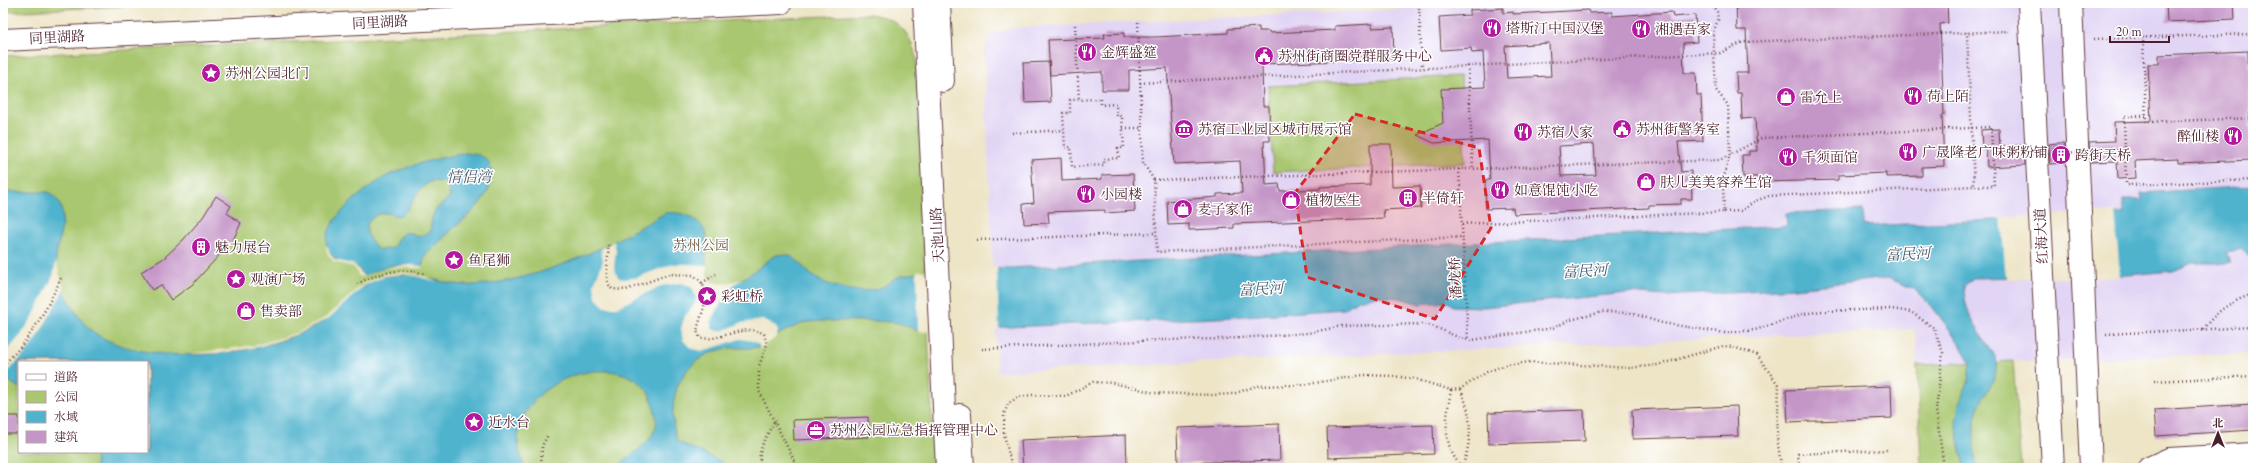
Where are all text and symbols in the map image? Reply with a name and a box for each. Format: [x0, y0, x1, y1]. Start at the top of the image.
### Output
street label: 同里湖路 [352, 12, 408, 33]
restaurant icon: 塔斯汀中国汉堡 [1481, 17, 1503, 39]
restaurant icon: 湘遇吾家 [1630, 18, 1652, 40]
scale bar [2110, 18, 2169, 44]
place label: 塔斯汀中国汉堡 [1506, 19, 1604, 38]
place label: 湘遇吾家 [1655, 20, 1711, 39]
text: 20 m [2116, 24, 2143, 40]
street label: 同里湖路 [29, 27, 85, 48]
restaurant icon: 金辉盛筵 [1076, 41, 1098, 63]
place label: 金辉盛筵 [1101, 43, 1157, 62]
public building icon: 苏州街商圈党群服务中心 [1253, 45, 1275, 67]
place label: 苏州街商圈党群服务中心 [1278, 47, 1432, 66]
place icon: 苏州公园北门 [200, 62, 222, 84]
place label: 苏州公园北门 [225, 64, 309, 83]
restaurant icon: 荷上陌 [1902, 85, 1924, 107]
shop icon: 雷允上 [1775, 86, 1797, 108]
place label: 荷上陌 [1927, 87, 1969, 106]
place label: 雷允上 [1800, 88, 1842, 107]
museum icon: 苏宿工业园区城市展示馆 [1173, 118, 1195, 140]
public building icon: 苏州街警务室 [1611, 118, 1633, 140]
place label: 苏宿工业园区城市展示馆 [1198, 120, 1352, 139]
place label: 苏州街警务室 [1636, 120, 1720, 139]
restaurant icon: 苏宿人家 [1512, 121, 1534, 143]
place label: 苏宿人家 [1537, 123, 1593, 142]
restaurant icon: 醉仙楼 [2222, 125, 2244, 147]
place label: 醉仙楼 [2177, 127, 2219, 146]
restaurant icon: 广晟隆老广味粥粉铺 [1897, 141, 1919, 163]
place label: 广晟隆老广味粥粉铺 [1922, 143, 2048, 162]
building icon: 跨街天桥 [2050, 144, 2072, 166]
restaurant icon: 千须面馆 [1777, 146, 1799, 168]
place label: 跨街天桥 [2075, 146, 2131, 165]
place label: 千须面馆 [1802, 148, 1858, 167]
water label: 情侣湾 [446, 167, 494, 187]
shop icon: 肤儿美美容养生馆 [1635, 171, 1657, 193]
place label: 肤儿美美容养生馆 [1660, 173, 1772, 192]
restaurant icon: 如意馄饨小吃 [1489, 179, 1511, 201]
place label: 如意馄饨小吃 [1514, 181, 1598, 200]
restaurant icon: 小园楼 [1075, 183, 1097, 205]
place label: 小园楼 [1100, 185, 1142, 204]
building icon: 半倚轩 [1397, 187, 1419, 209]
shop icon: 植物医生 [1280, 189, 1302, 211]
place label: 半倚轩 [1422, 189, 1464, 208]
place label: 植物医生 [1305, 191, 1361, 210]
shop icon: 麦子家作 [1172, 198, 1194, 220]
place label: 麦子家作 [1197, 200, 1253, 219]
street label: 天池山路 [927, 207, 948, 263]
street label: 红海大道 [2031, 208, 2052, 264]
building icon: 魅力展台 [190, 236, 212, 258]
park label: 苏州公园 [673, 236, 729, 255]
place label: 魅力展台 [215, 238, 271, 257]
water label: 富民河 [1885, 243, 1934, 265]
place icon: 鱼尾狮 [443, 249, 465, 271]
place label: 鱼尾狮 [468, 251, 510, 270]
street label: 潘龙桥 [1445, 257, 1466, 299]
water label: 富民河 [1562, 260, 1611, 282]
place icon: 观演广场 [225, 268, 247, 290]
place label: 观演广场 [250, 270, 306, 289]
water label: 富民河 [1238, 278, 1287, 300]
place icon: 彩虹桥 [696, 285, 718, 307]
place label: 彩虹桥 [721, 287, 763, 306]
shop icon: 售卖部 [235, 300, 257, 322]
place label: 售卖部 [260, 302, 302, 321]
legend [18, 361, 148, 453]
text: 道路 [54, 369, 78, 385]
text: 公园 [54, 389, 78, 405]
text: 水域 [54, 409, 78, 425]
place icon: 近水台 [463, 411, 485, 433]
place label: 近水台 [488, 413, 530, 432]
north arrow [2198, 413, 2238, 453]
text: 北 [2213, 416, 2224, 431]
office icon: 苏州公园应急指挥管理中心 [805, 419, 827, 441]
place label: 苏州公园应急指挥管理中心 [830, 421, 998, 440]
text: 建筑 [54, 429, 78, 445]

